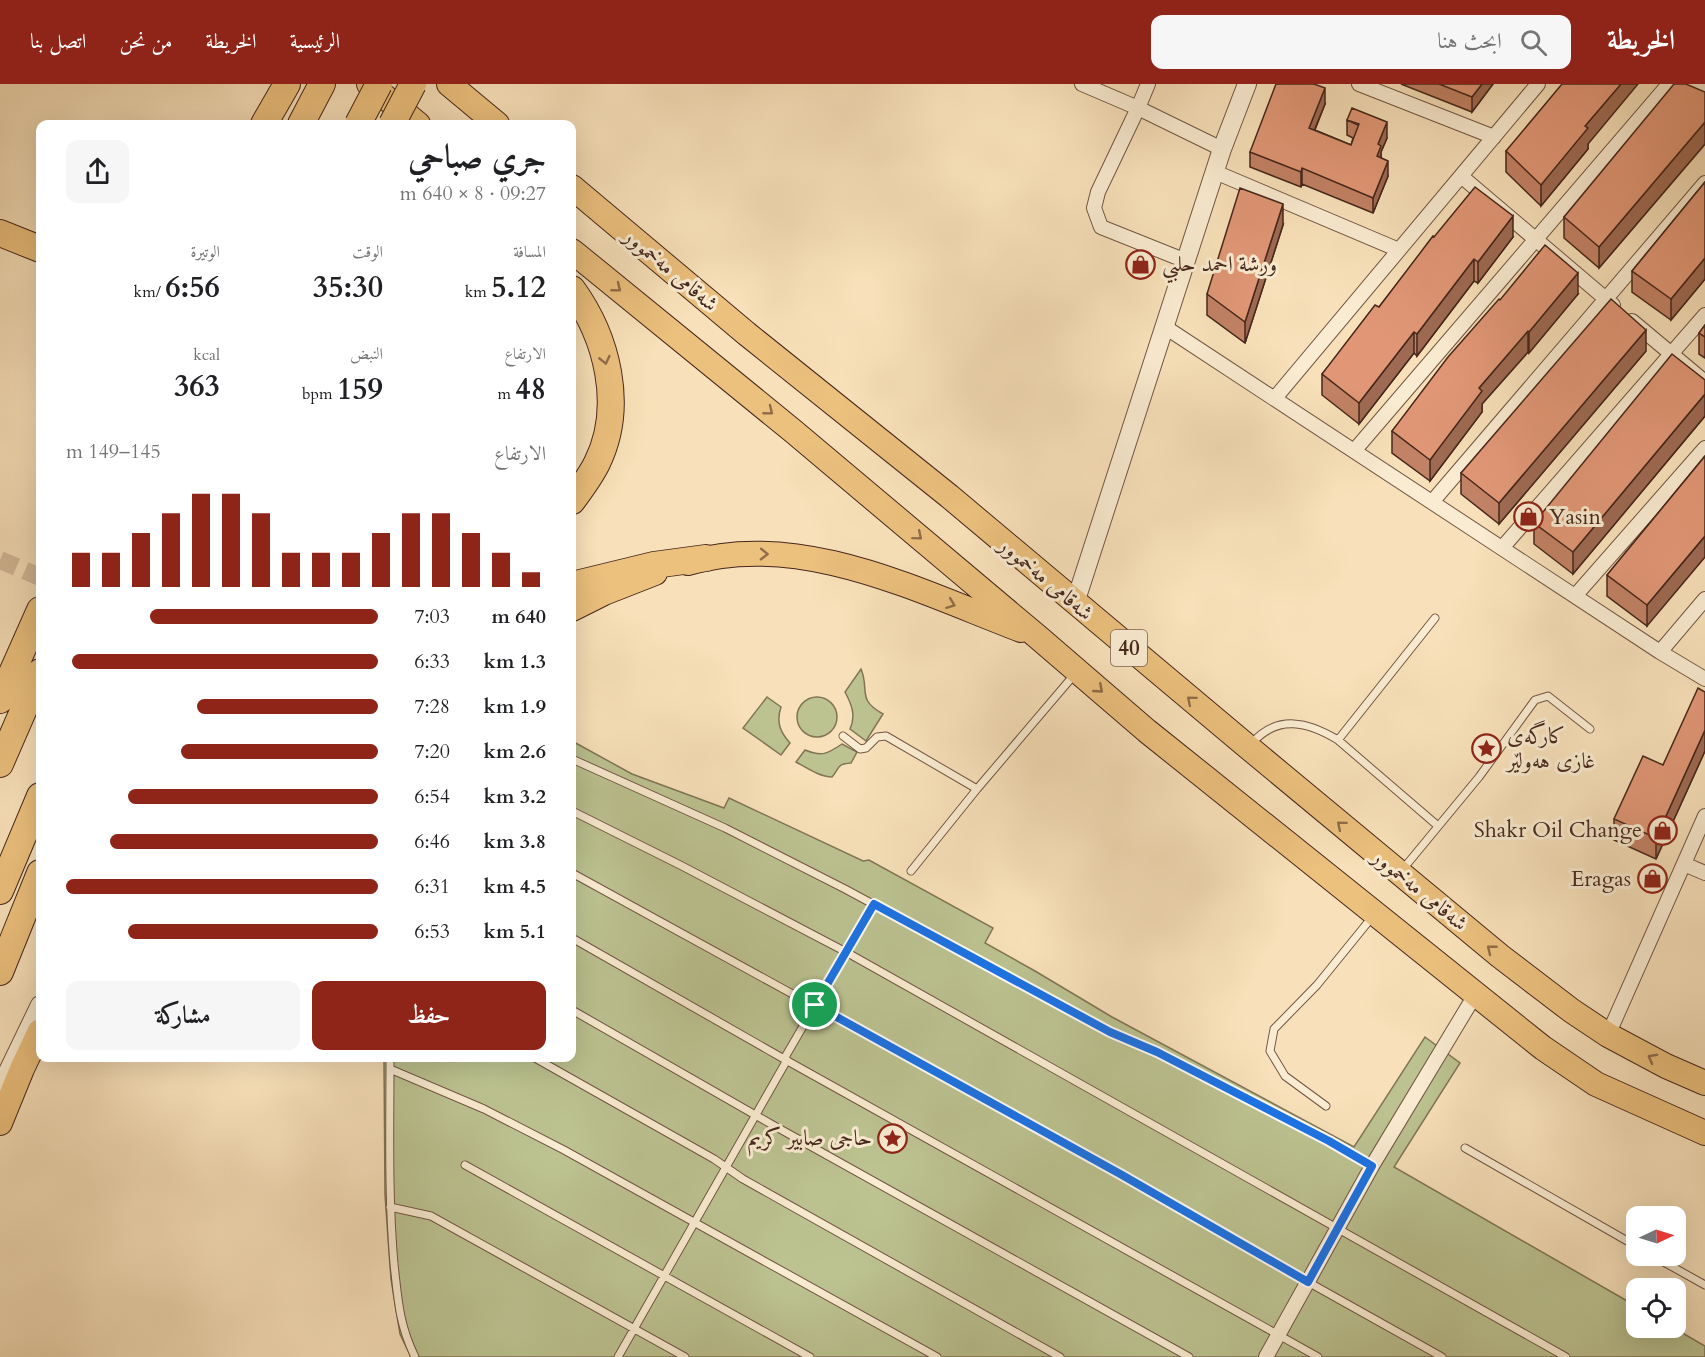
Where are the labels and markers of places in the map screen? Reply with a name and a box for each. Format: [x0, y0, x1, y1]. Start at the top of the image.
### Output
shop icon: ورشة احمد حلبي [1125, 248, 1157, 280]
place label: ورشة احمد حلبي [1162, 249, 1277, 284]
shop icon: Yasin [1512, 501, 1544, 533]
place label: Yasin [1549, 502, 1601, 532]
place label: کارگەی غازی هەولێر [1505, 720, 1595, 776]
place icon: کارگەی غازی هەولێر [1470, 733, 1502, 765]
shop icon: Shakr Oil Change [1647, 814, 1679, 846]
place label: Shakr Oil Change [1474, 815, 1642, 845]
shop icon: Eragas [1636, 863, 1668, 895]
place label: Eragas [1571, 864, 1631, 894]
pin [789, 979, 840, 1030]
place icon: حاجی صابیر کریم [877, 1122, 909, 1154]
place label: حاجی صابیر کریم [748, 1123, 872, 1157]

